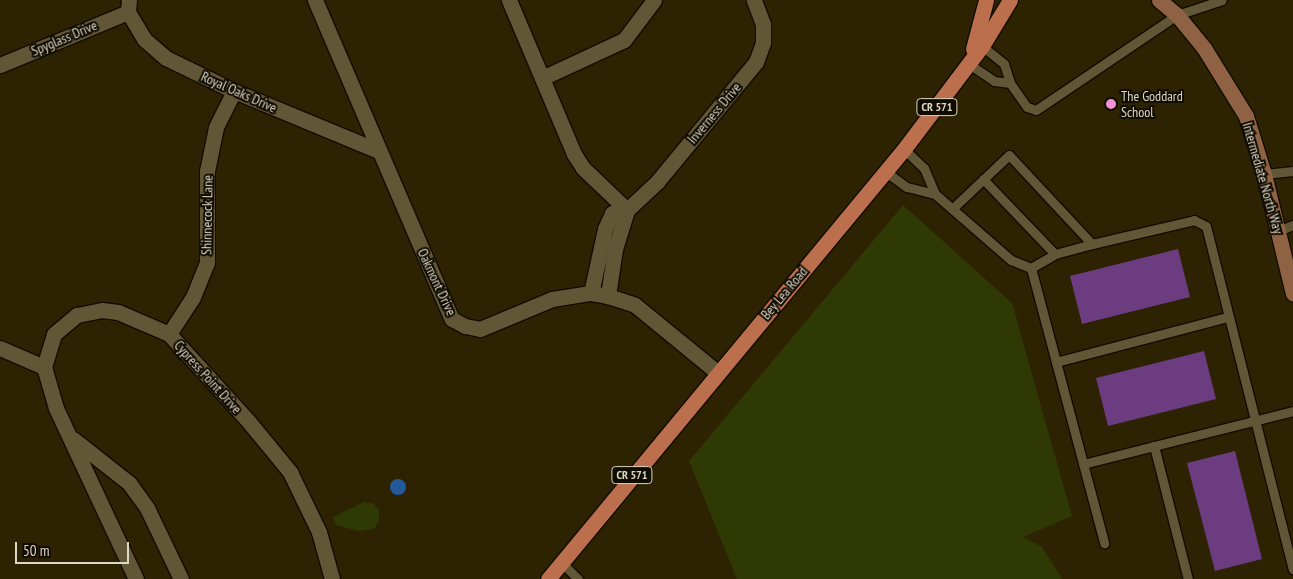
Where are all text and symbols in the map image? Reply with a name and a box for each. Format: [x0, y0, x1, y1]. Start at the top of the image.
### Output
street label: Spyglass Drive [29, 17, 99, 59]
street label: Royal Oaks Drive [199, 68, 279, 116]
street label: Inverness Drive [684, 79, 744, 147]
place label: The Goddard School [1121, 88, 1183, 120]
road number: CR 571 [916, 98, 958, 116]
marker: The Goddard School [1105, 98, 1117, 110]
street label: Intermediate North Way [1239, 120, 1287, 236]
street label: Shinnecock Lane [198, 175, 216, 255]
street label: Oakmont Drive [414, 246, 460, 318]
street label: Bey Lea Road [757, 263, 811, 323]
street label: Cypress Point Drive [171, 337, 245, 417]
road number: CR 571 [611, 466, 653, 484]
scale bar [18, 532, 131, 564]
text: 50 m [23, 541, 49, 560]

